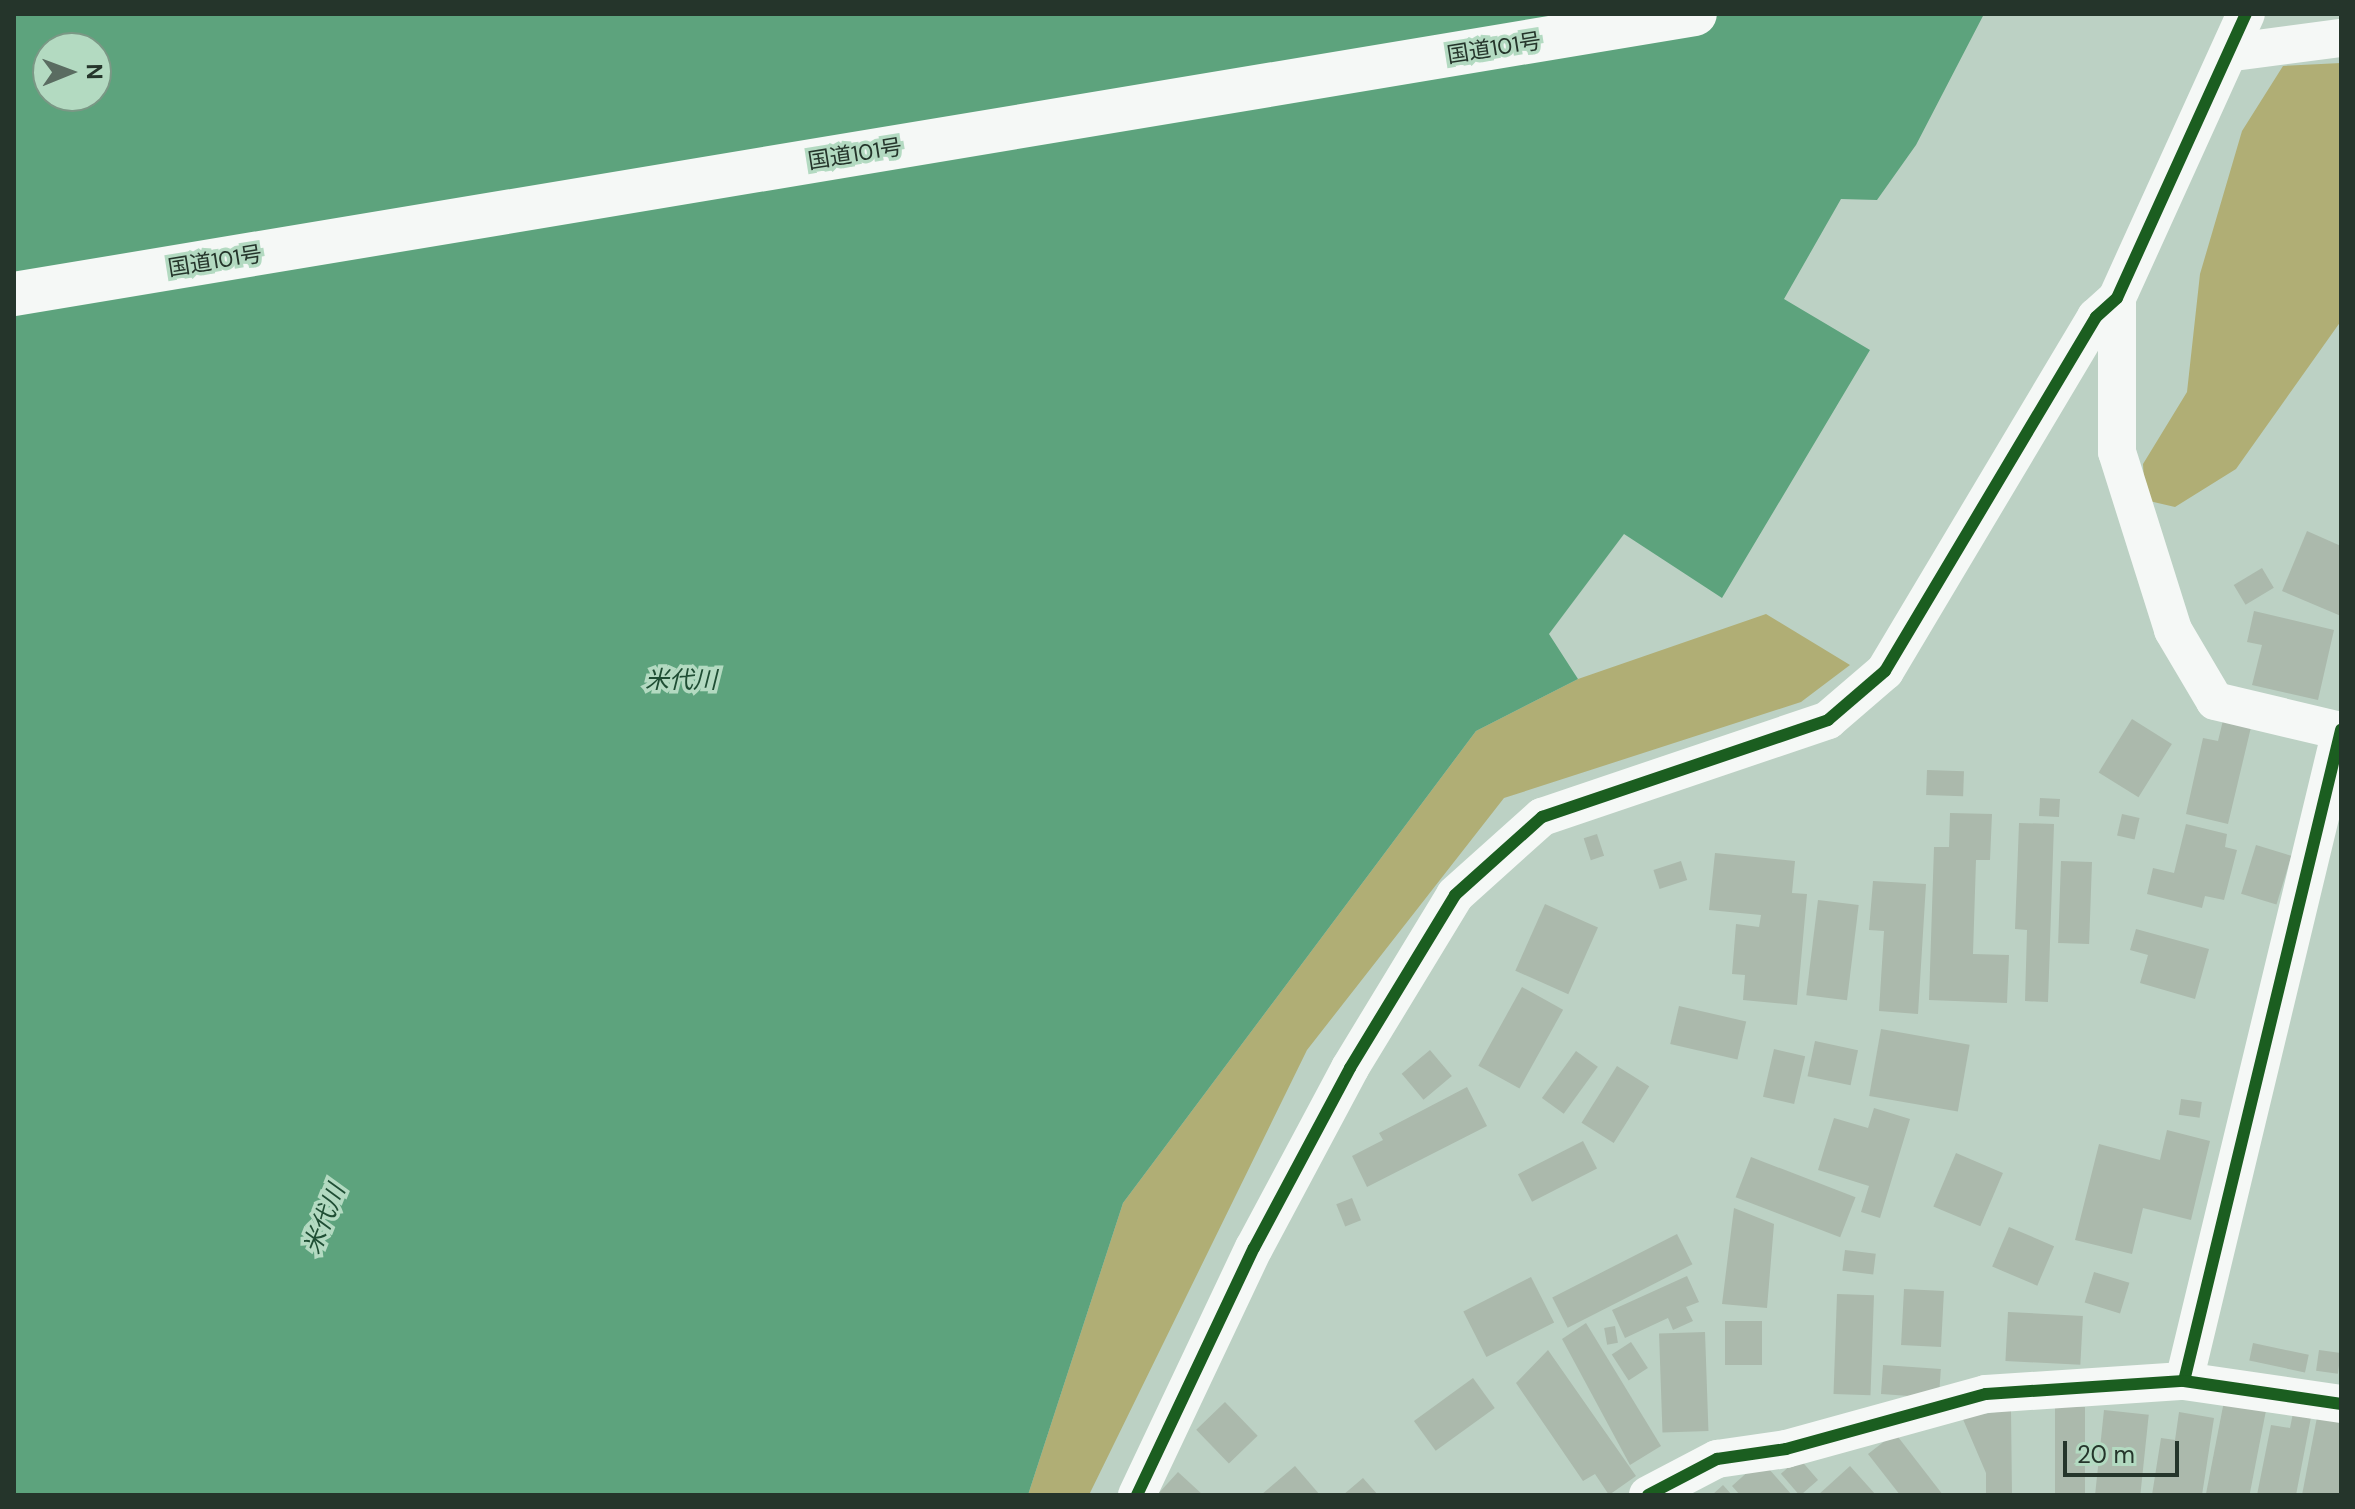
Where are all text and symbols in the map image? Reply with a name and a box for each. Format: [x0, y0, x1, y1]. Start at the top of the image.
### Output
street label: 国道101号 [1445, 28, 1543, 68]
north arrow [32, 32, 112, 112]
text: N [80, 63, 109, 80]
street label: 国道101号 [806, 134, 904, 174]
street label: 国道101号 [166, 241, 264, 281]
water label: 米代川 [645, 666, 717, 694]
water label: 米代川 [297, 1180, 351, 1258]
scale bar [2067, 1425, 2183, 1475]
text: 20 m [2077, 1439, 2135, 1470]

